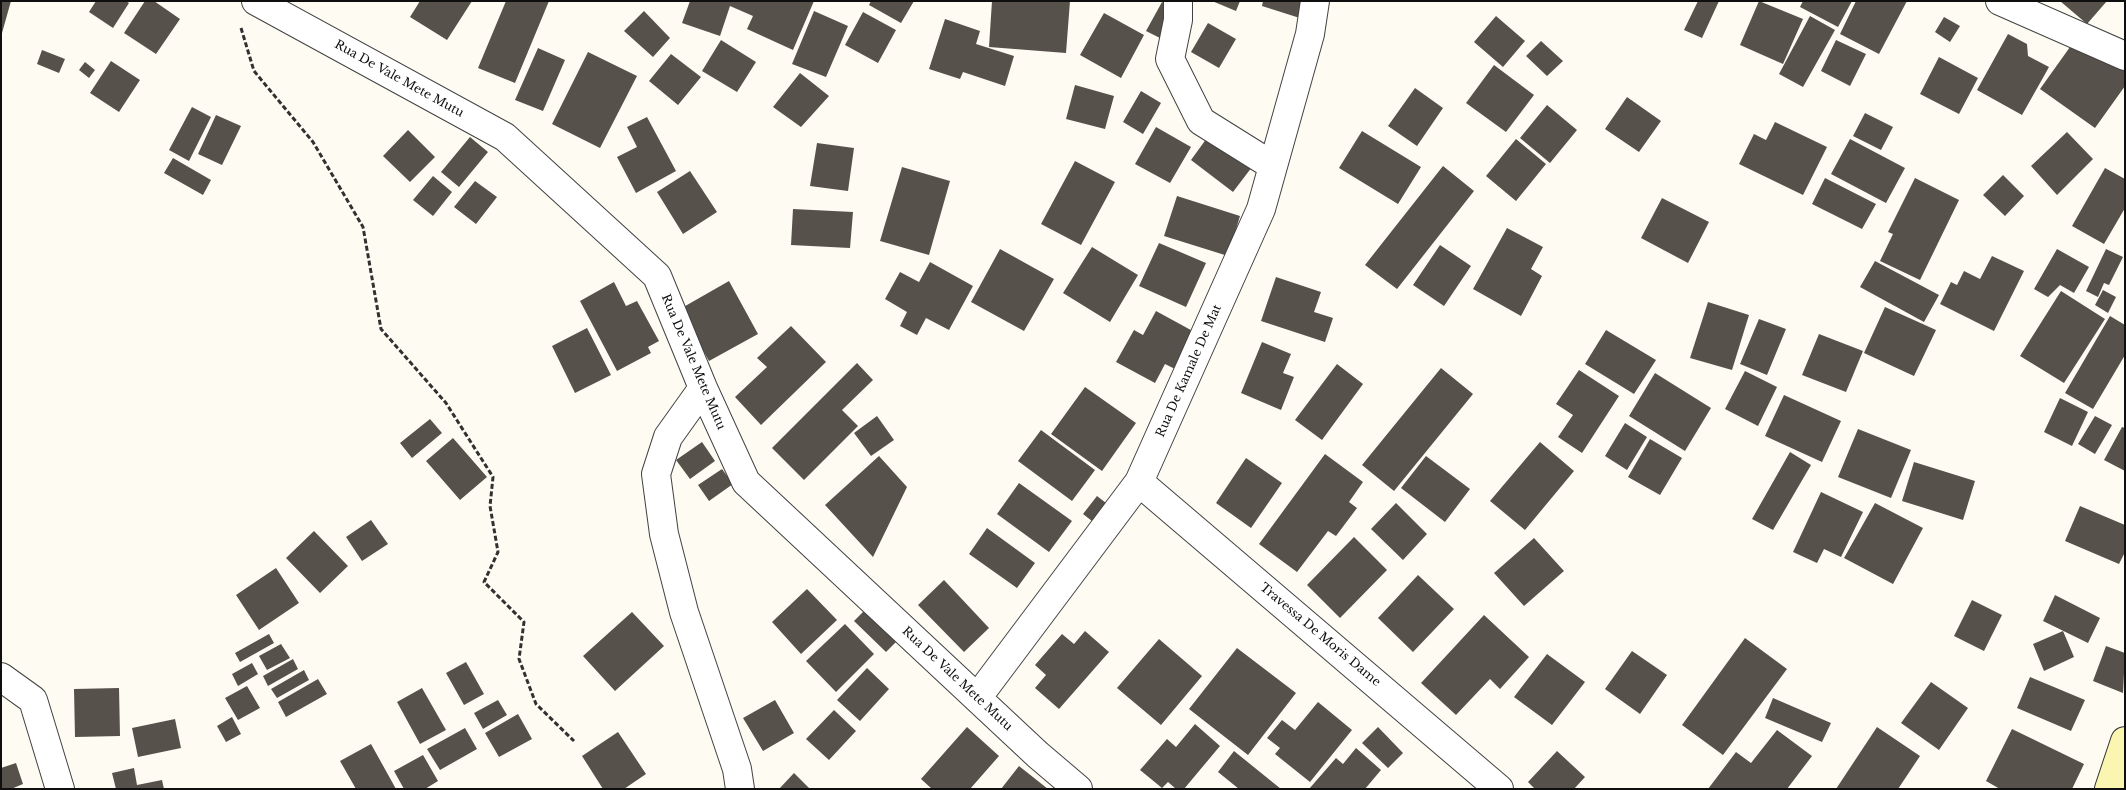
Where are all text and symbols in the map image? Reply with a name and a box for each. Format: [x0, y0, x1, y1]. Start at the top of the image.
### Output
street label: Rua De Vale Mete Mutu [332, 37, 466, 121]
street label: Rua De Vale Mete Mutu [658, 292, 728, 432]
street label: Rua De Kamale De Mat [1153, 303, 1225, 439]
street label: Travessa De Moris Dame [1257, 580, 1383, 690]
street label: Rua De Vale Mete Mutu [899, 624, 1015, 734]

